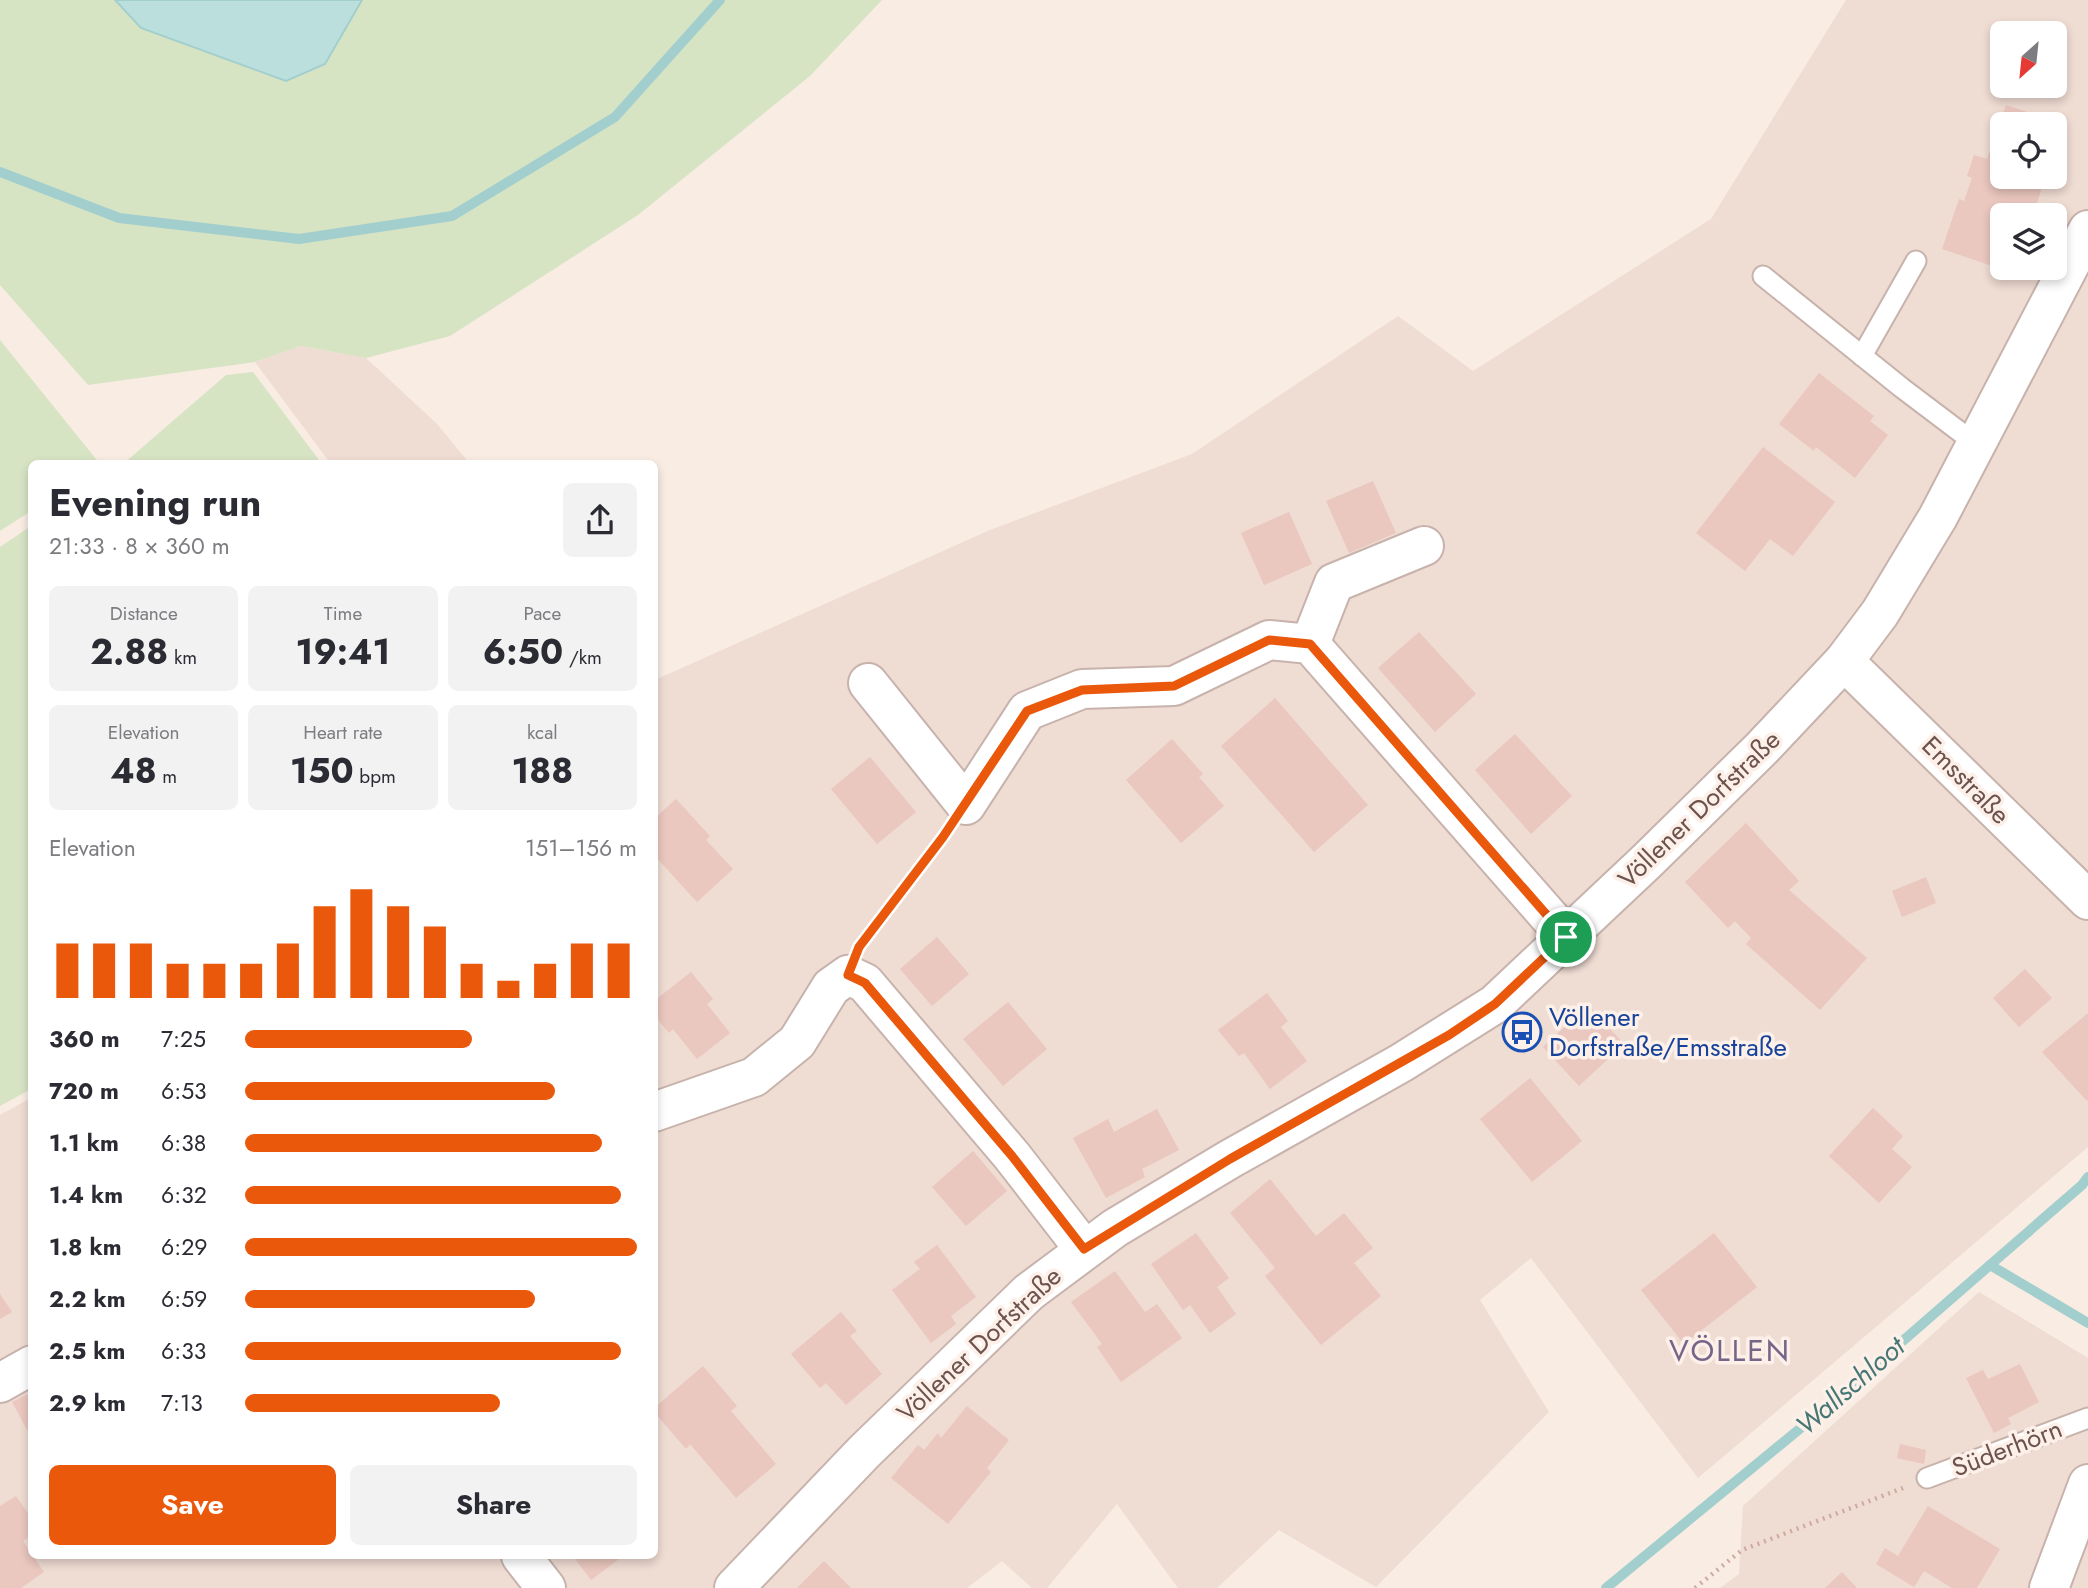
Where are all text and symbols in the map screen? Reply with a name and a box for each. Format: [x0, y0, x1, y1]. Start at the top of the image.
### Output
north arrow [1990, 21, 2067, 98]
map controls [1990, 21, 2067, 280]
button: locate [1990, 112, 2067, 189]
button: layers [1990, 203, 2067, 280]
text: Evening run [49, 475, 261, 530]
button: share [563, 483, 637, 557]
text: 21:33 · 8 × 360 m [49, 529, 230, 563]
text: Distance [110, 600, 178, 627]
text: Time [324, 600, 362, 627]
text: Pace [523, 600, 561, 627]
text: 2.88 [90, 627, 168, 677]
text: 19:41 [296, 627, 390, 677]
text: 6:50 [483, 627, 563, 677]
text: km [168, 644, 197, 671]
text: /km [563, 644, 602, 671]
text: Elevation [108, 719, 180, 746]
text: Heart rate [303, 719, 383, 746]
text: kcal [527, 719, 558, 746]
street label: Völlener Dorfstraße [1609, 721, 1789, 897]
street label: Emsstraße [1913, 727, 2019, 833]
text: 48 [110, 746, 157, 796]
text: 150 [290, 746, 354, 796]
text: 188 [511, 746, 573, 796]
text: m [157, 763, 177, 790]
text: bpm [354, 763, 396, 790]
text: Elevation [49, 831, 136, 865]
text: 151–156 m [525, 831, 637, 865]
pin [1536, 907, 1596, 967]
icon: arrive [1547, 918, 1585, 956]
place label: Völlener Dorfstraße/Emsstraße [1549, 998, 1787, 1066]
bus stop icon: Völlener Dorfstraße/Emsstraße [1501, 1011, 1543, 1053]
text: 360 m [49, 1022, 120, 1056]
text: 7:25 [161, 1022, 206, 1056]
text: 720 m [49, 1074, 119, 1108]
text: 6:53 [161, 1074, 207, 1108]
text: 1.1 km [49, 1126, 119, 1160]
text: 6:38 [161, 1126, 206, 1160]
text: 1.4 km [49, 1178, 123, 1212]
text: 6:32 [161, 1178, 207, 1212]
text: 1.8 km [49, 1230, 122, 1264]
text: 6:29 [161, 1230, 207, 1264]
street label: Völlener Dorfstraße [888, 1258, 1070, 1430]
text: 2.2 km [49, 1282, 126, 1316]
text: 6:59 [161, 1282, 207, 1316]
water label: Wallschloot [1786, 1326, 1915, 1445]
district label: VÖLLEN [1669, 1329, 1791, 1372]
text: 2.5 km [49, 1334, 125, 1368]
text: 6:33 [161, 1334, 206, 1368]
text: 2.9 km [49, 1386, 126, 1420]
text: 7:13 [161, 1386, 203, 1420]
street label: Süderhörn [1946, 1410, 2068, 1486]
button: Save [49, 1465, 336, 1545]
button: Share [350, 1465, 637, 1545]

